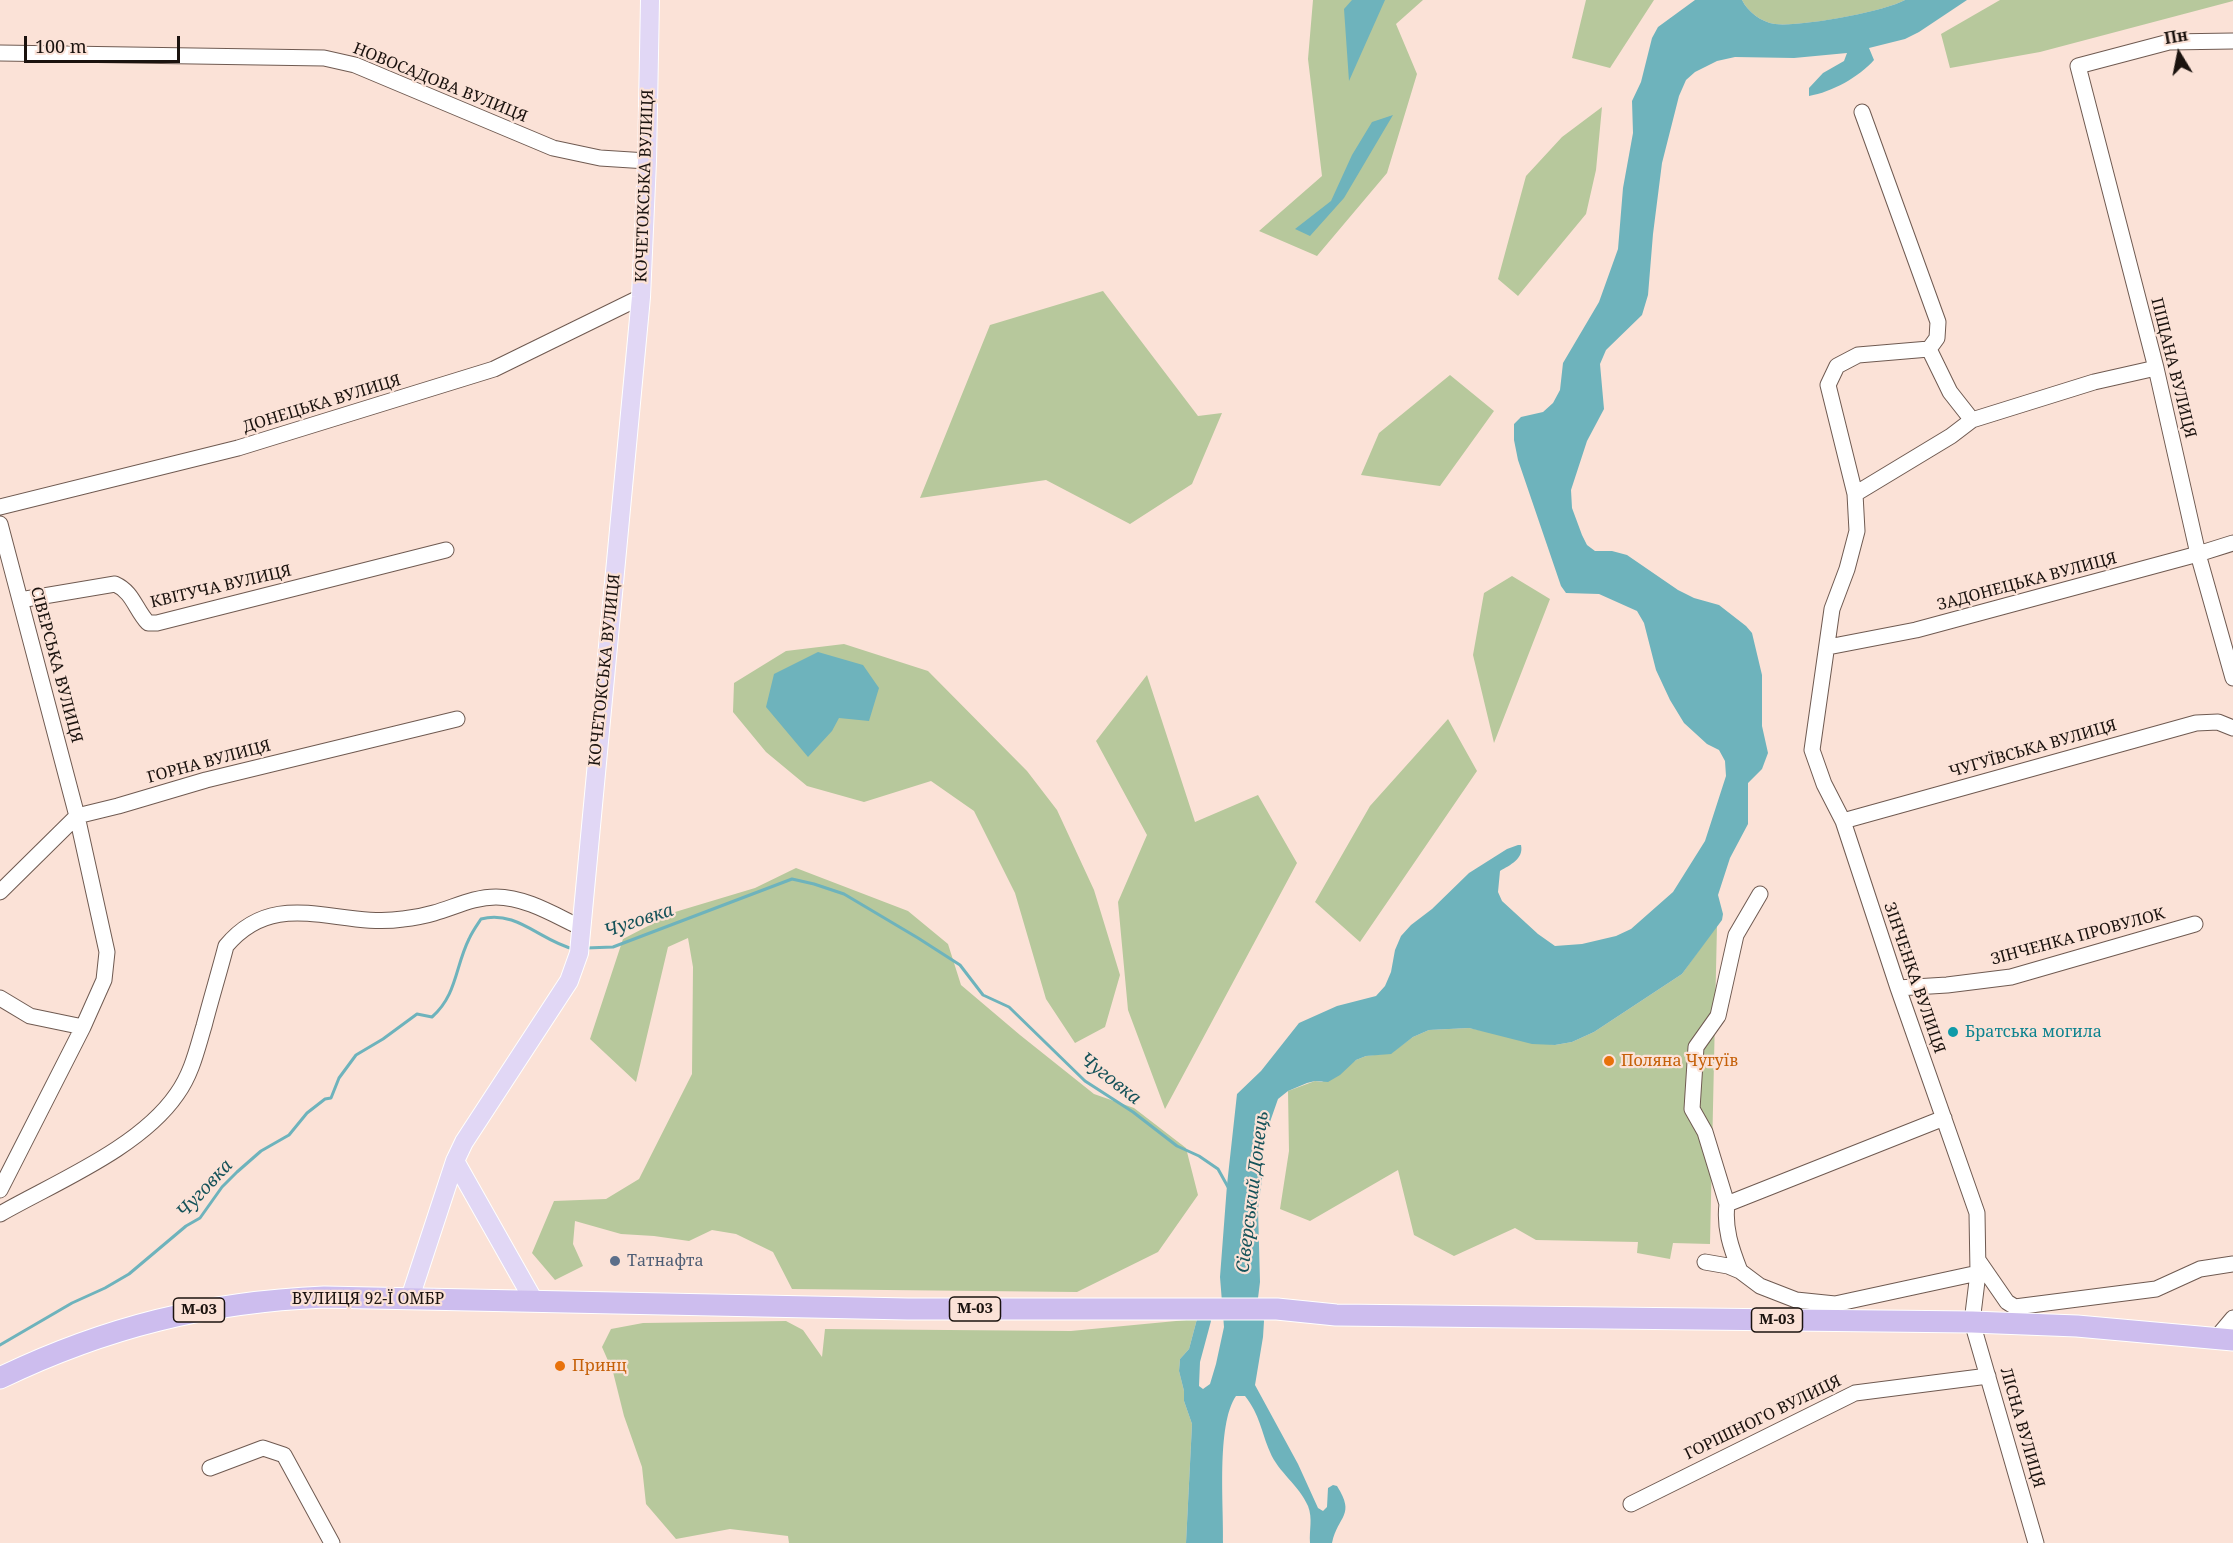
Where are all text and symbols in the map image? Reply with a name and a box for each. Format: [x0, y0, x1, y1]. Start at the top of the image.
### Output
text: Пн [2162, 23, 2189, 49]
scale bar [27, 24, 183, 62]
north arrow [2149, 24, 2209, 84]
text: 100 m [35, 34, 87, 58]
street label: НОВОСАДОВА ВУЛИЦЯ [350, 39, 530, 127]
street label: КОЧЕТОКСЬКА ВУЛИЦЯ [632, 89, 658, 283]
street label: ПІЩАНА ВУЛИЦЯ [2146, 296, 2200, 440]
street label: ДОНЕЦЬКА ВУЛИЦЯ [241, 371, 403, 437]
street label: ЗАДОНЕЦЬКА ВУЛИЦЯ [1935, 549, 2119, 615]
street label: КВІТУЧА ВУЛИЦЯ [149, 561, 293, 613]
street label: КОЧЕТОКСЬКА ВУЛИЦЯ [585, 573, 625, 767]
street label: СІВЕРСЬКА ВУЛИЦЯ [26, 585, 86, 745]
street label: ЧУГУЇВСЬКА ВУЛИЦЯ [1947, 716, 2119, 782]
street label: ГОРНА ВУЛИЦЯ [145, 736, 273, 788]
water label: Чуговка [602, 900, 676, 942]
street label: ЗІНЧЕНКА ВУЛИЦЯ [1879, 900, 1949, 1056]
street label: ЗІНЧЕНКА ПРОВУЛОК [1989, 904, 2167, 970]
place label: Братська могила [1965, 1022, 2102, 1042]
marker: Братська могила [1946, 1025, 1960, 1039]
water label: Чуговка [1075, 1048, 1145, 1110]
place label: Поляна Чугуїв [1621, 1051, 1738, 1071]
marker: Поляна Чугуїв [1602, 1054, 1616, 1068]
water label: Сіверський Донець [1232, 1110, 1274, 1274]
water label: Чуговка [173, 1155, 237, 1223]
place label: Татнафта [627, 1251, 704, 1271]
marker: Татнафта [608, 1254, 622, 1268]
street label: ВУЛИЦЯ 92-Ї ОМБР [292, 1289, 444, 1309]
road number: М-03 [950, 1297, 1000, 1321]
road number: М-03 [174, 1298, 224, 1322]
road number: М-03 [1752, 1308, 1802, 1332]
place label: Принц [572, 1356, 627, 1376]
marker: Принц [553, 1359, 567, 1373]
street label: ЛІСНА ВУЛИЦЯ [1996, 1366, 2048, 1490]
street label: ГОРІШНОГО ВУЛИЦЯ [1682, 1372, 1844, 1464]

